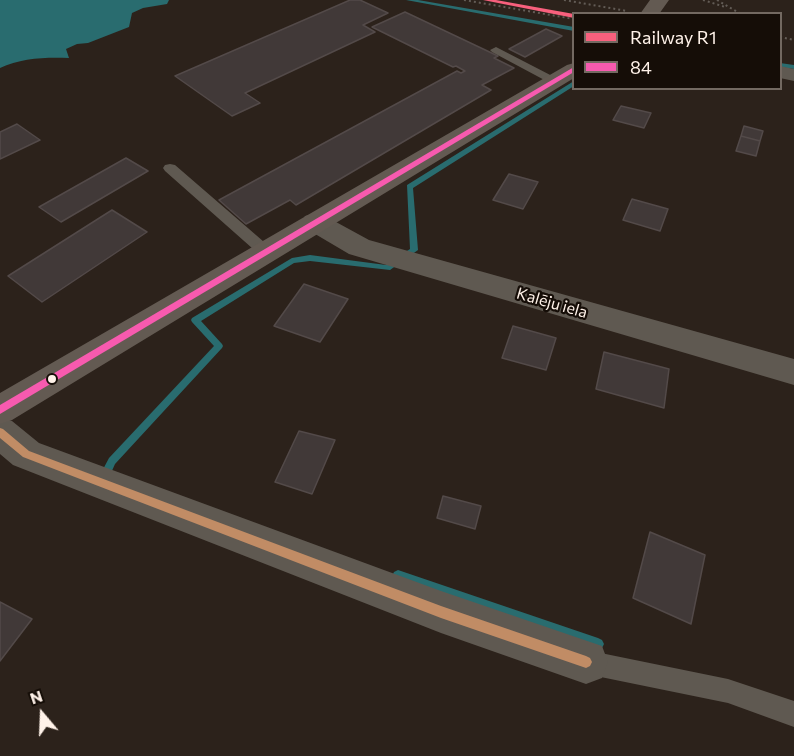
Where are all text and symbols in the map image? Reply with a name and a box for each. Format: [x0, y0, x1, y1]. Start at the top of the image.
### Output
legend [572, 12, 782, 90]
text: Railway R1 [630, 26, 717, 48]
text: 84 [630, 56, 652, 78]
street label: Kalēju iela [514, 284, 590, 322]
unlabelled marker [46, 373, 58, 385]
north arrow [12, 684, 72, 744]
text: N [27, 686, 45, 707]

